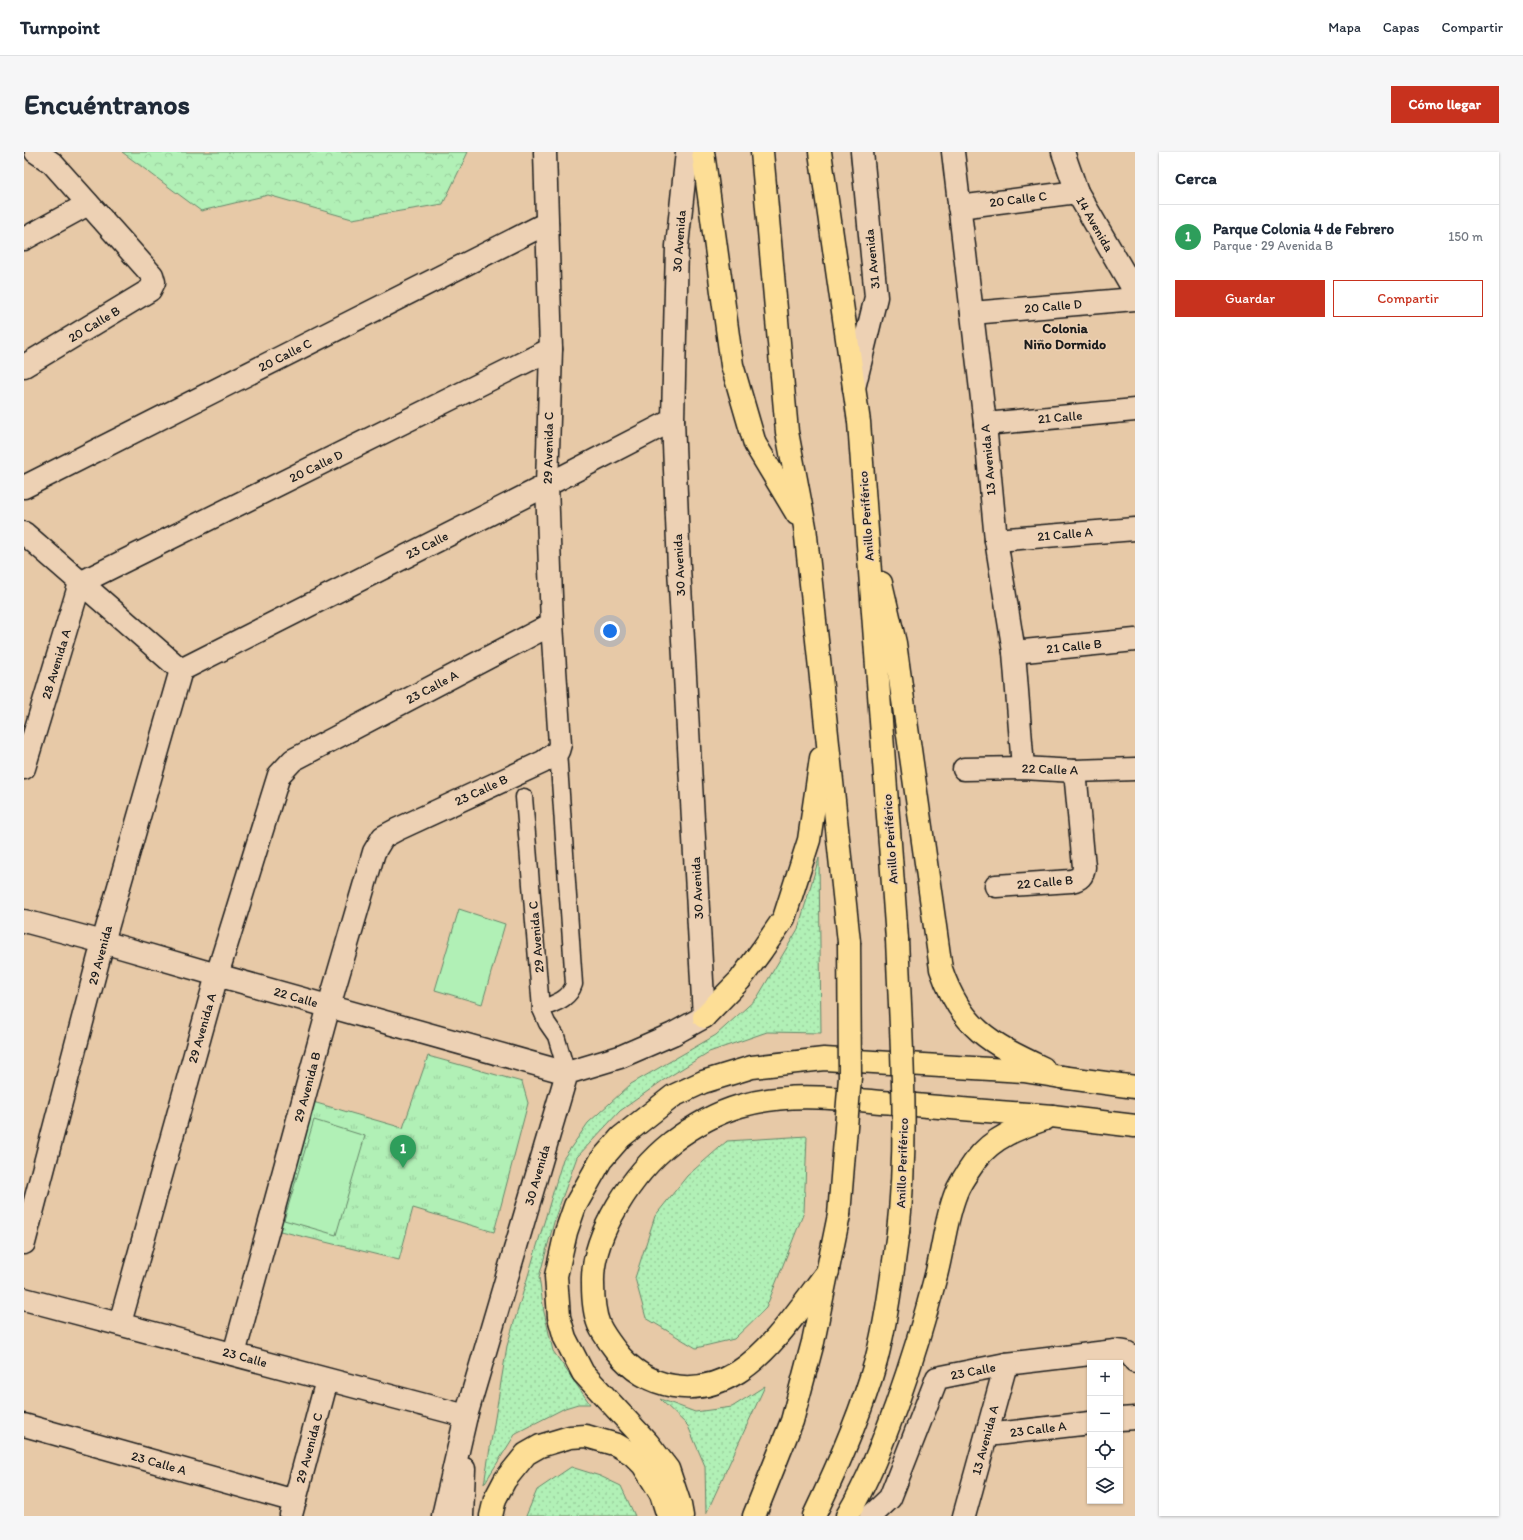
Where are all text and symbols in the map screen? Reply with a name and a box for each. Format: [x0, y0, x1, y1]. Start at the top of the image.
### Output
text: Turnpoint [20, 16, 100, 39]
text: Mapa [1328, 19, 1361, 36]
text: Capas [1383, 19, 1420, 36]
text: Compartir [1442, 19, 1503, 36]
button: Cómo llegar [1391, 86, 1499, 123]
text: Encuéntranos [24, 87, 190, 121]
text: Cerca [1175, 168, 1217, 188]
street label: 20 Calle C [988, 188, 1048, 210]
street label: 14 Avenida [1073, 194, 1117, 254]
street label: 30 Avenida [669, 209, 689, 273]
text: Parque Colonia 4 de Febrero [1213, 220, 1394, 238]
street label: 31 Avenida [861, 228, 883, 290]
text: 1 [1185, 229, 1191, 244]
text: 150 m [1448, 229, 1483, 244]
text: Parque · 29 Avenida B [1213, 238, 1333, 253]
button: Guardar [1175, 280, 1325, 317]
button: Compartir [1333, 280, 1483, 317]
street label: 20 Calle D [1024, 296, 1082, 316]
street label: 20 Calle B [65, 303, 123, 345]
district label: Colonia Niño Dormido [1024, 320, 1106, 353]
street label: 20 Calle C [256, 335, 314, 375]
street label: 21 Calle [1037, 408, 1083, 426]
street label: 29 Avenida C [540, 412, 556, 484]
street label: 13 Avenida A [977, 423, 999, 496]
street label: 20 Calle D [287, 447, 345, 485]
street label: Anillo Periférico [855, 470, 877, 562]
street label: 21 Calle A [1037, 524, 1094, 544]
street label: 23 Calle [403, 528, 451, 562]
street label: 30 Avenida [670, 533, 688, 597]
your location [600, 621, 620, 641]
street label: 28 Avenida A [38, 626, 74, 701]
street label: 21 Calle B [1046, 636, 1102, 656]
street label: 23 Calle A [403, 667, 461, 707]
street label: 22 Calle A [1021, 761, 1079, 778]
street label: 23 Calle B [452, 771, 510, 809]
street label: Anillo Periférico [879, 793, 901, 885]
street label: 30 Avenida [688, 856, 706, 920]
street label: 22 Calle B [1016, 872, 1074, 892]
street label: 29 Avenida C [525, 900, 547, 974]
street label: 29 Avenida [85, 923, 115, 986]
street label: 22 Calle [272, 984, 320, 1010]
street label: 29 Avenida A [185, 991, 219, 1065]
street label: 29 Avenida B [290, 1050, 324, 1124]
street label: Anillo Periférico [893, 1117, 911, 1208]
pin: 1 [390, 1135, 416, 1168]
street label: 30 Avenida [521, 1143, 553, 1207]
street label: 23 Calle [221, 1344, 269, 1370]
street label: 23 Calle [949, 1359, 997, 1383]
map controls [1087, 1360, 1123, 1504]
button: + [1087, 1360, 1123, 1396]
button: − [1087, 1396, 1123, 1432]
street label: 13 Avenida A [968, 1403, 1002, 1477]
street label: 29 Avenida C [292, 1411, 326, 1485]
street label: 23 Calle A [1009, 1418, 1068, 1440]
button: locate [1087, 1432, 1123, 1468]
street label: 23 Calle A [130, 1448, 189, 1478]
button: layers [1087, 1468, 1123, 1504]

